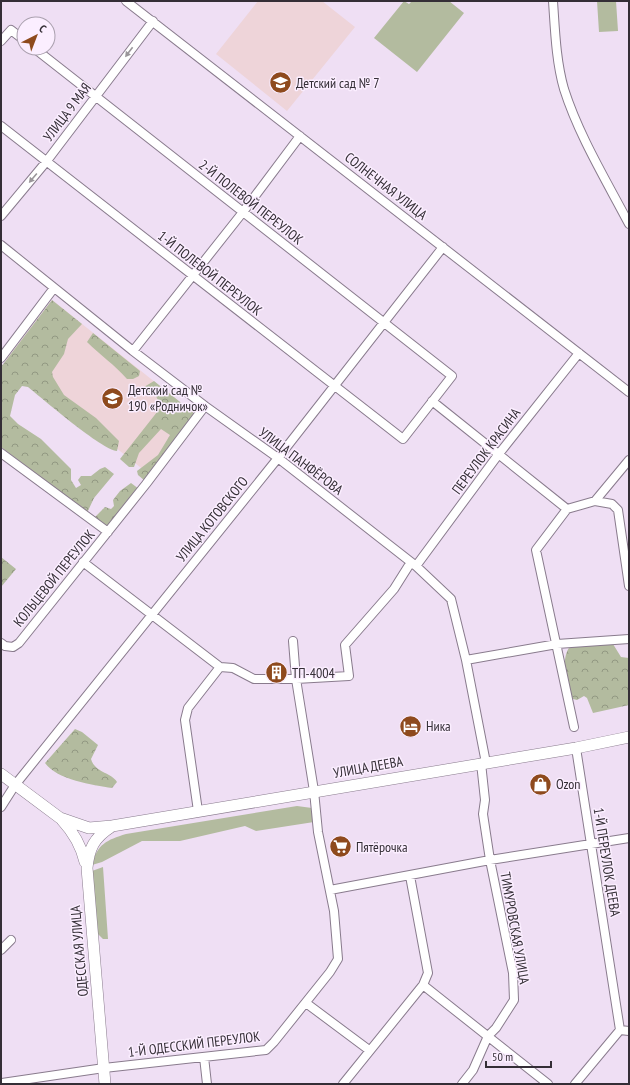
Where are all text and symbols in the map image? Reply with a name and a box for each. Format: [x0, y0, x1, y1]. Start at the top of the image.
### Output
north arrow [16, 16, 56, 56]
text: С [36, 22, 49, 35]
one-way arrow [125, 47, 133, 58]
school or university icon: Детский сад № 7 [268, 70, 294, 96]
place label: Детский сад № 7 [296, 74, 380, 92]
street label: УЛИЦА 9 МАЯ [39, 79, 95, 145]
street label: СОЛНЕЧНАЯ УЛИЦА [341, 148, 431, 224]
street label: 2-Й ПОЛЕВОЙ ПЕРЕУЛОК [195, 156, 307, 248]
one-way arrow [28, 172, 37, 183]
street label: 1-Й ПОЛЕВОЙ ПЕРЕУЛОК [154, 227, 266, 319]
place label: Детский сад № 190 «Родничок» [128, 381, 208, 415]
school or university icon: Детский сад № 190 «Родничок» [100, 385, 126, 411]
street label: ПЕРЕУЛОК КРАСИНА [448, 404, 525, 498]
street label: УЛИЦА ПАНФЁРОВА [255, 423, 347, 499]
street label: УЛИЦА КОТОВСКОГО [172, 472, 252, 565]
street label: КОЛЬЦЕВОЙ ПЕРЕУЛОК [9, 526, 99, 630]
building icon: ТП-4004 [264, 660, 290, 686]
place label: ТП-4004 [292, 664, 336, 682]
hotel icon: Ника [397, 713, 423, 739]
place label: Ника [426, 717, 451, 735]
street label: УЛИЦА ДЕЕВА [332, 752, 404, 782]
shop icon: Ozon [528, 771, 554, 797]
place label: Ozon [556, 775, 581, 793]
street label: 1-Й ПЕРЕУЛОК ДЕЕВА [590, 806, 625, 918]
supermarket icon: Пятёрочка [327, 834, 353, 860]
place label: Пятёрочка [356, 838, 408, 856]
street label: ТИМУРОВСКАЯ УЛИЦА [496, 870, 534, 986]
street label: ОДЕССКАЯ УЛИЦА [66, 904, 92, 997]
street label: 1-Й ОДЕССКИЙ ПЕРЕУЛОК [127, 1027, 261, 1061]
scale bar [486, 1043, 551, 1069]
text: 50 m [492, 1049, 513, 1064]

